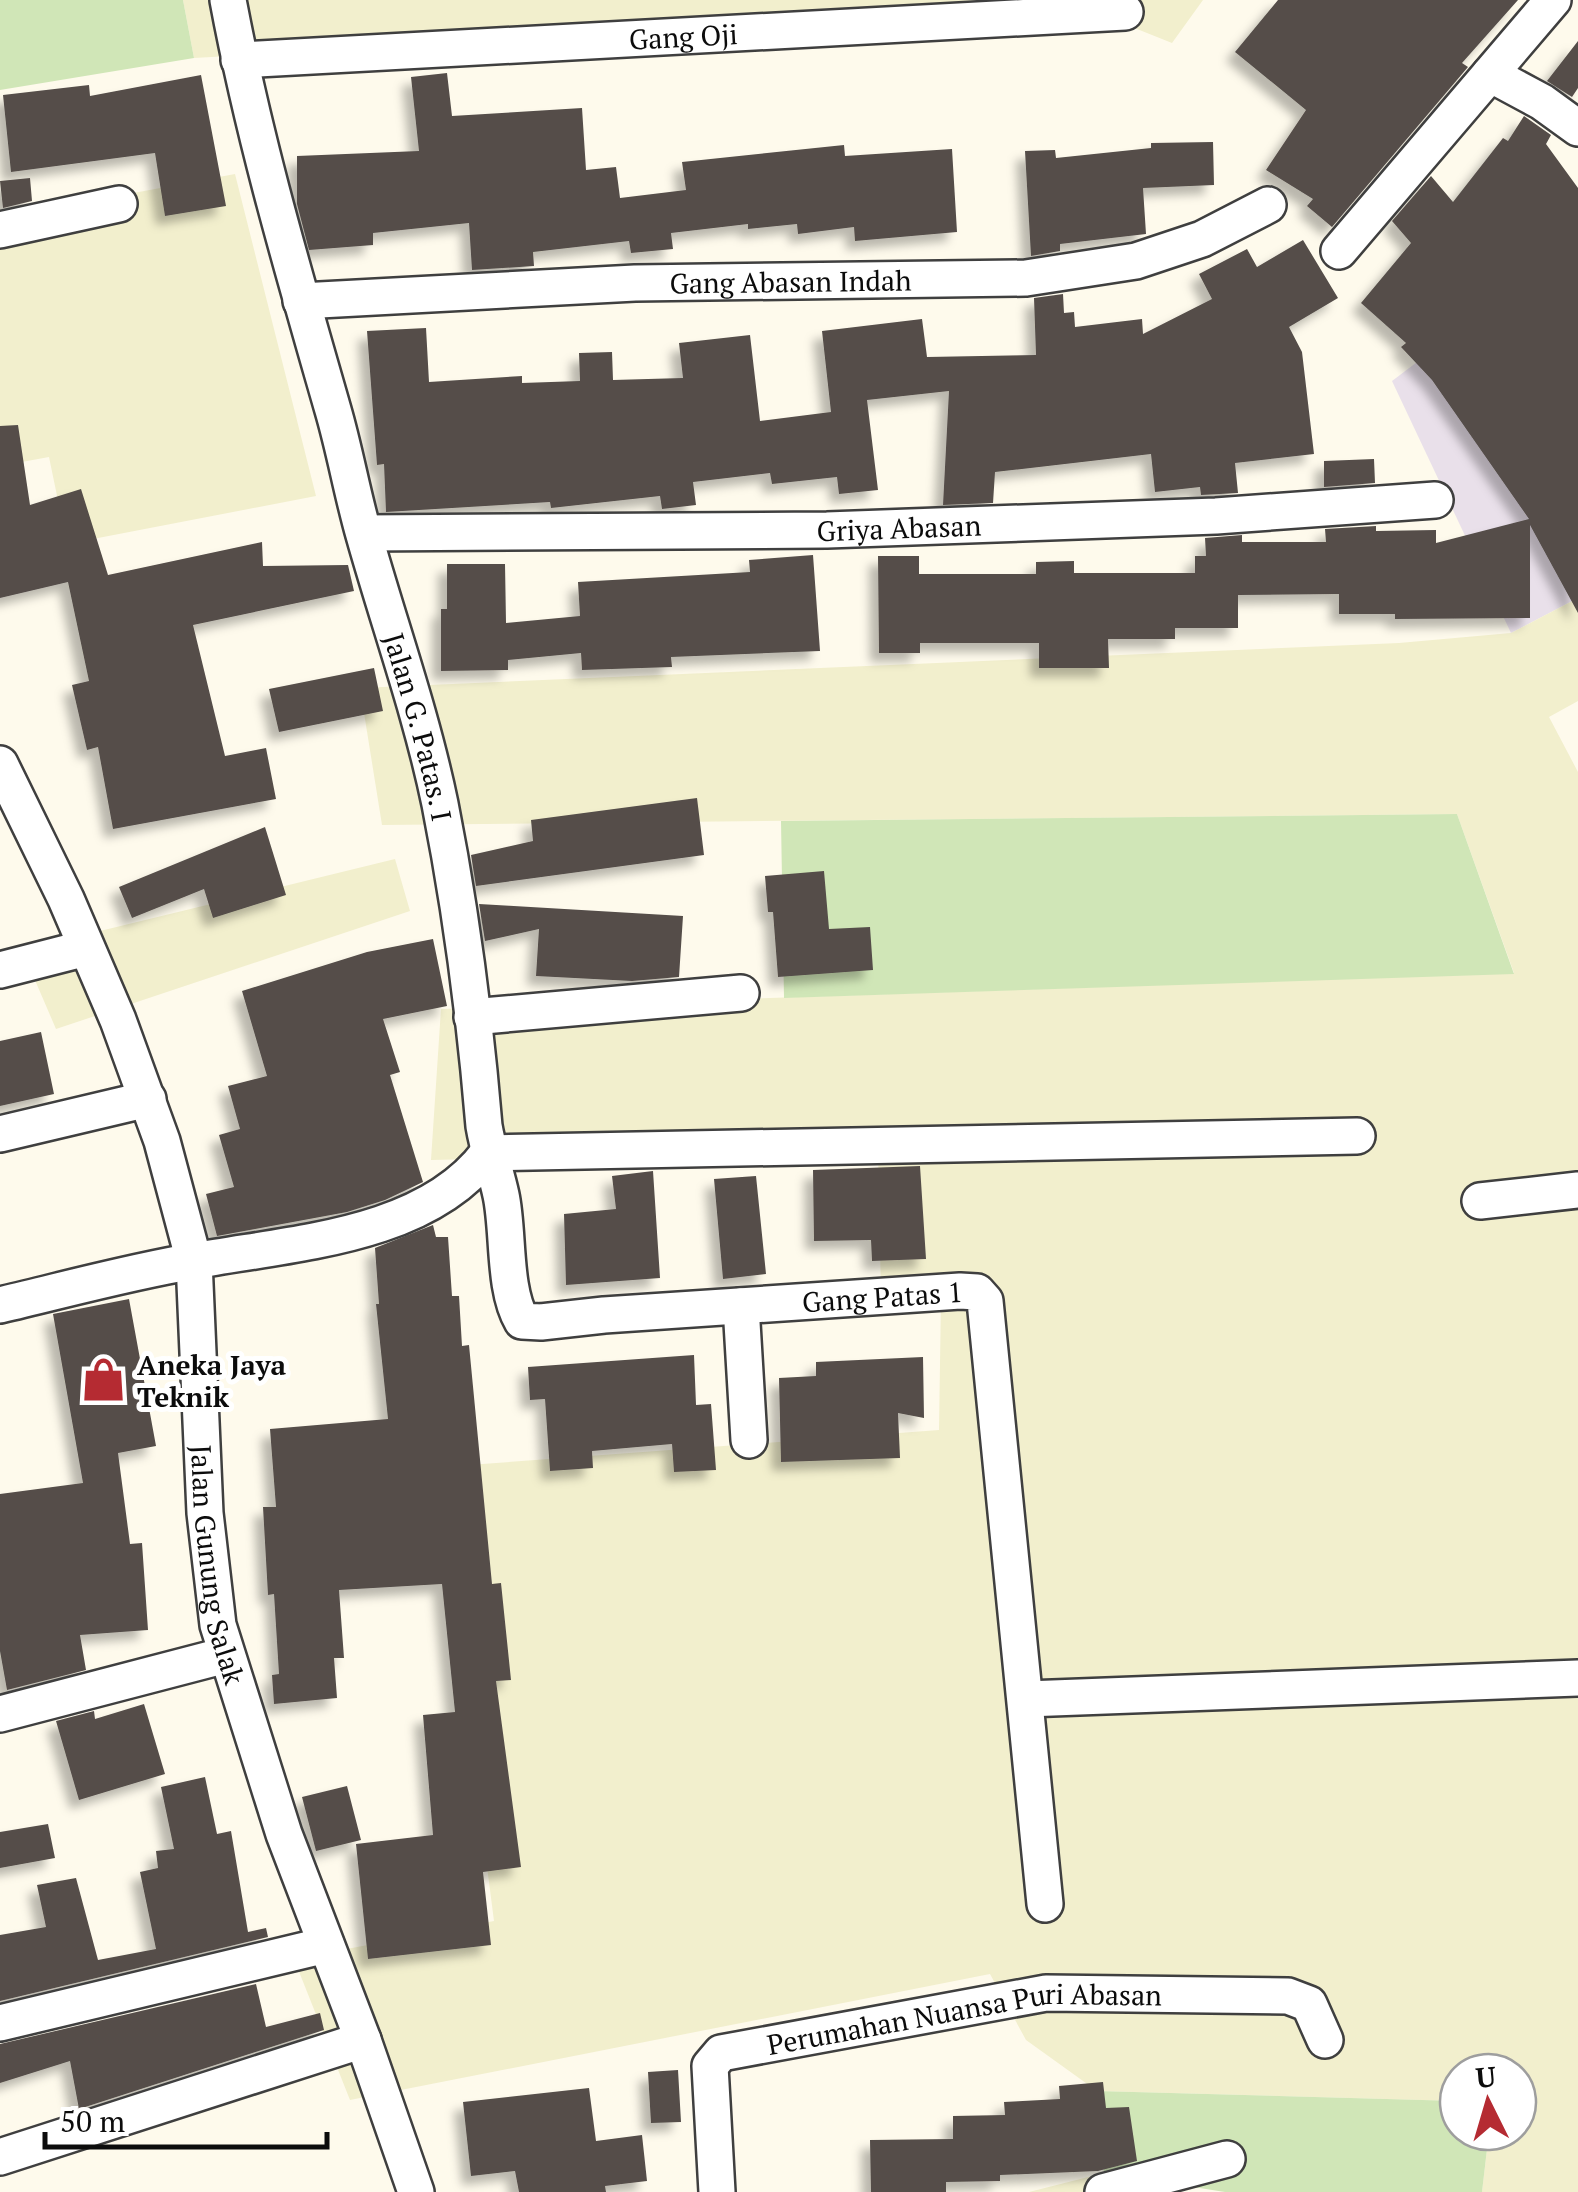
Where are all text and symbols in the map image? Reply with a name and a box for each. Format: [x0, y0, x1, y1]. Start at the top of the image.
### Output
street label: Gang Oji [628, 15, 739, 57]
street label: Gang Abasan Indah [669, 261, 912, 301]
street label: Griya Abasan [817, 506, 982, 549]
street label: Jalan G. Patas. I [376, 628, 461, 824]
street label: Gang Patas 1 [801, 1272, 964, 1320]
place label: Aneka Jaya Teknik [137, 1346, 287, 1415]
shop icon: Aneka Jaya Teknik [80, 1356, 128, 1404]
street label: Jalan Gunung Salak [184, 1444, 254, 1689]
street label: Perumahan Nuansa Puri Abasan [764, 1974, 1162, 2063]
north arrow [1438, 2052, 1538, 2152]
text: U [1474, 2057, 1497, 2096]
scale bar [45, 2087, 328, 2149]
text: 50 m [60, 2101, 125, 2141]

